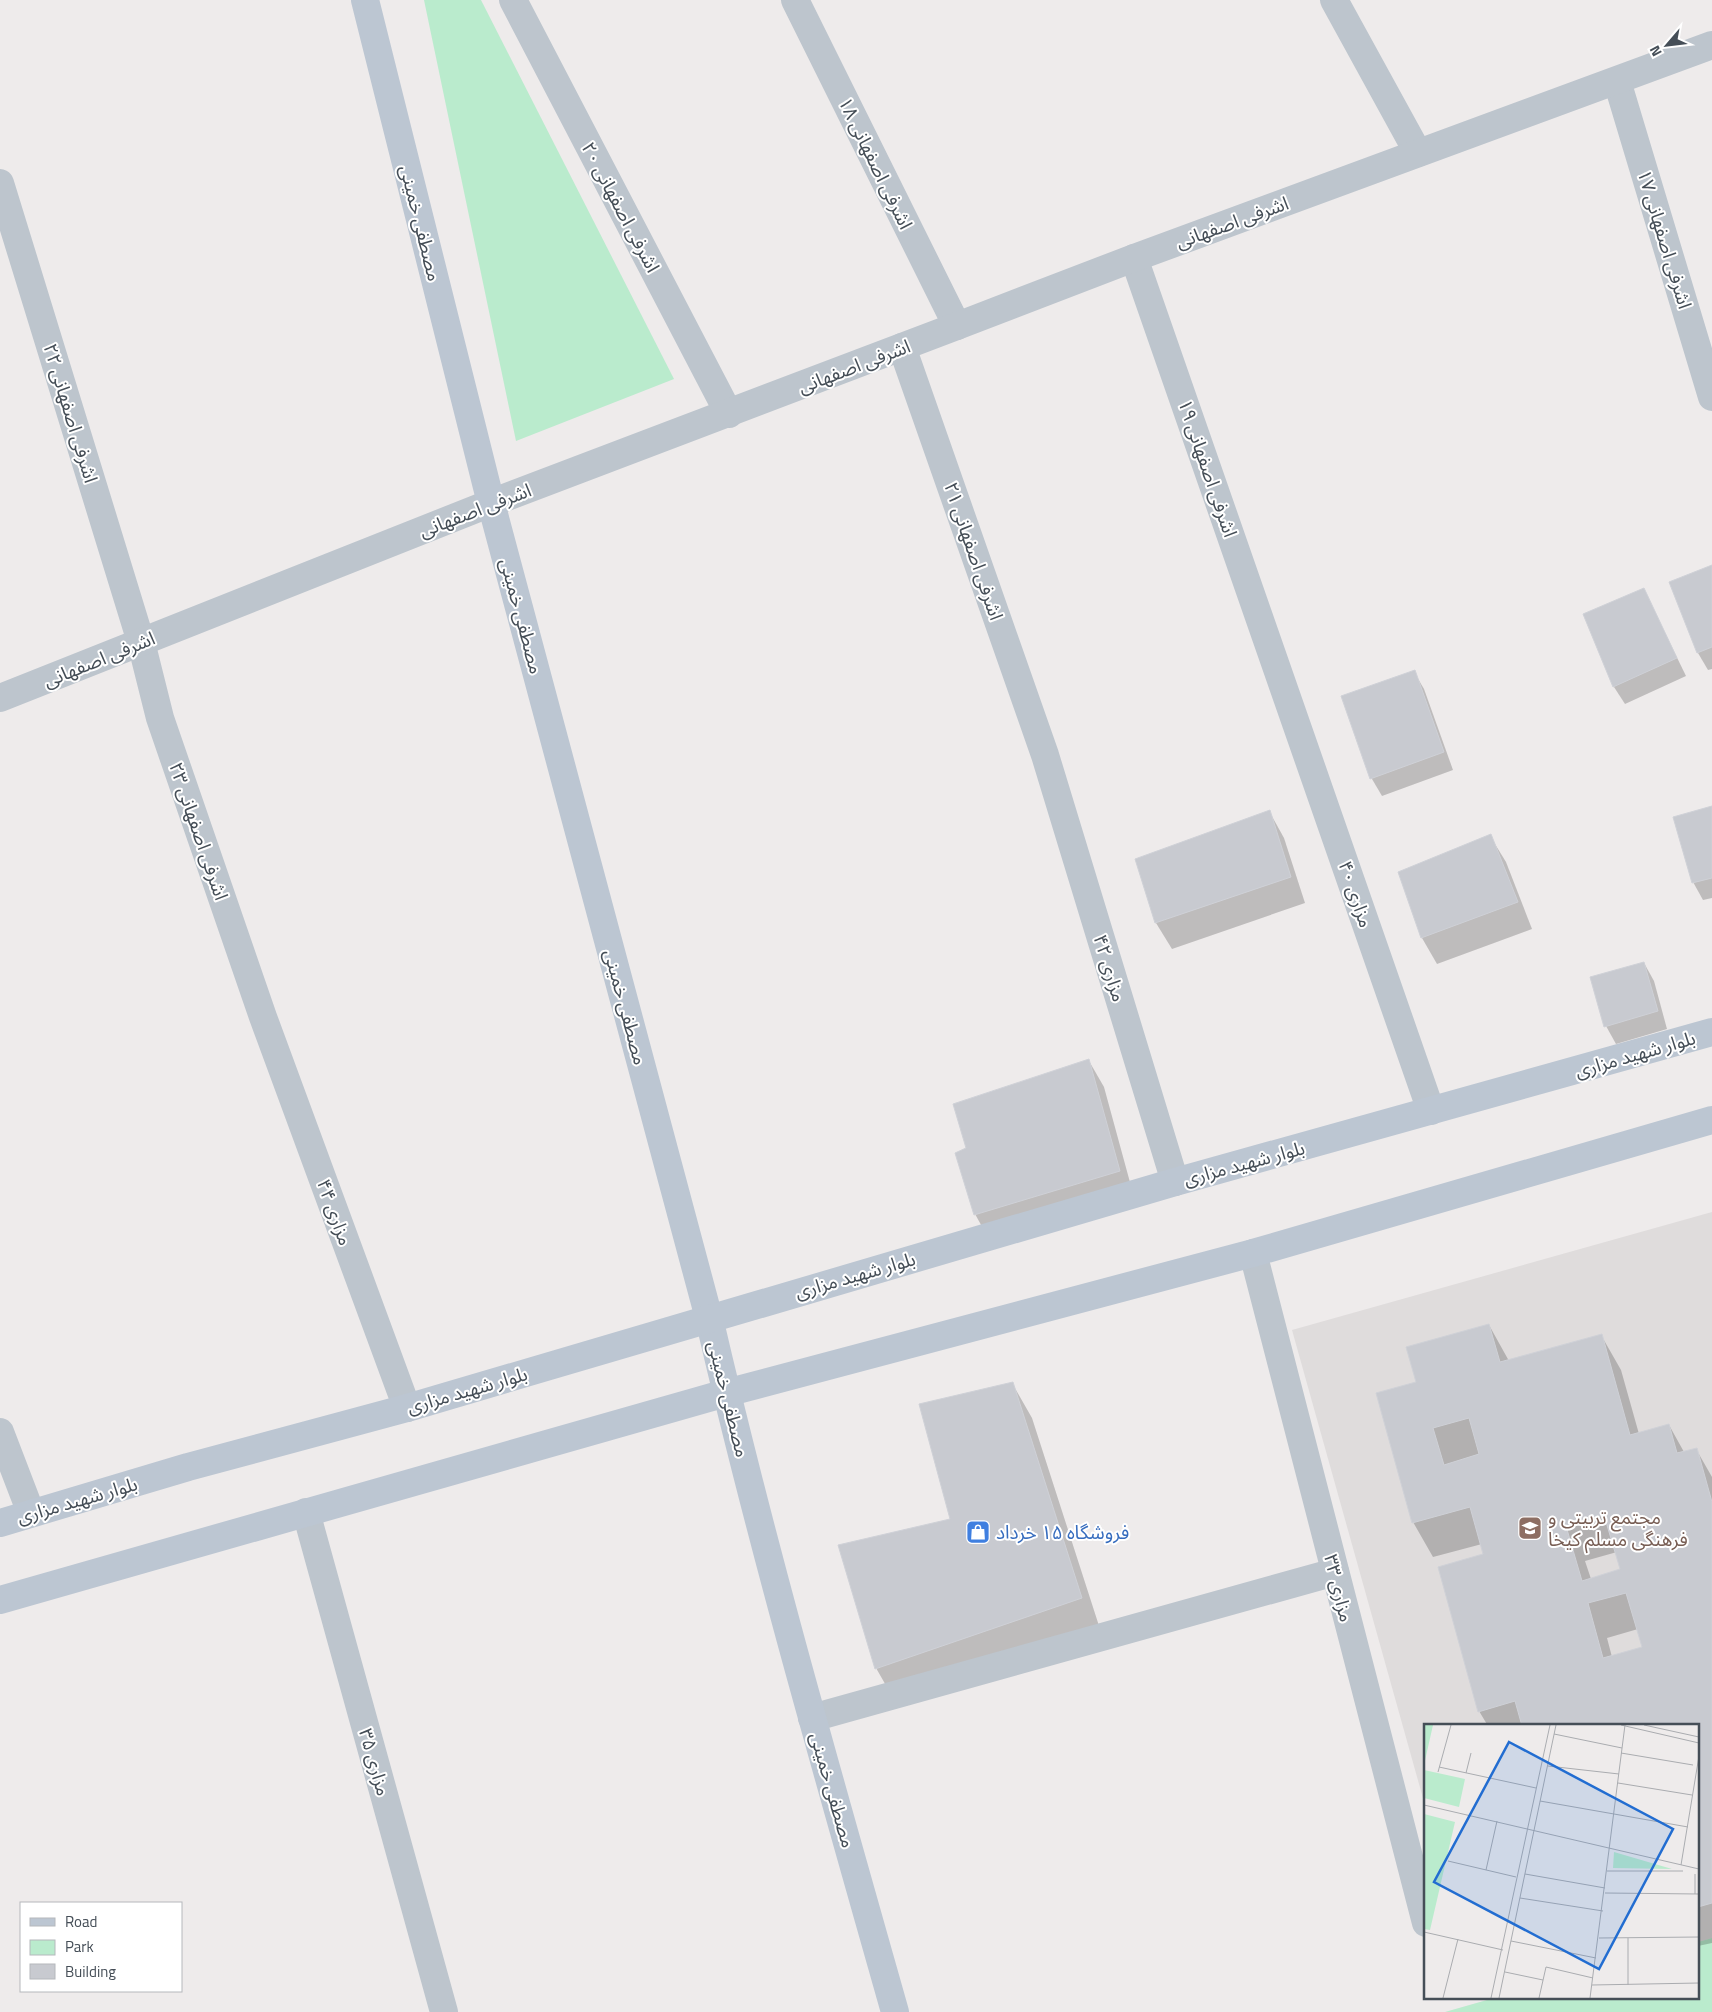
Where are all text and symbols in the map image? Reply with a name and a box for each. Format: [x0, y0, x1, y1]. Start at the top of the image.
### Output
north arrow [1642, 20, 1692, 70]
text: N [1644, 42, 1667, 61]
street label: اشرفی اصفهانی ۱۸ [832, 92, 921, 234]
street label: اشرفی اصفهانی ۲۰ [575, 136, 668, 277]
street label: مصطفی خمینی [393, 162, 450, 284]
street label: اشرفی اصفهانی ۱۷ [1631, 166, 1700, 312]
street label: اشرفی اصفهانی [1171, 188, 1292, 255]
street label: اشرفی اصفهانی [793, 331, 914, 400]
street label: اشرفی اصفهانی ۲۲ [37, 340, 106, 486]
street label: اشرفی اصفهانی ۱۹ [1171, 395, 1246, 541]
street label: اشرفی اصفهانی [414, 475, 535, 544]
street label: اشرفی اصفهانی ۲۱ [937, 478, 1012, 624]
street label: مصطفی خمینی [493, 555, 552, 677]
street label: اشرفی اصفهانی [39, 623, 159, 694]
street label: اشرفی اصفهانی ۲۳ [162, 758, 237, 904]
street label: مزاری ۴۰ [1332, 857, 1381, 931]
street label: مزاری ۴۲ [1087, 931, 1134, 1005]
street label: مصطفی خمینی [597, 946, 656, 1068]
street label: بلوار شهید مزاری [1571, 1022, 1699, 1085]
street label: بلوار شهید مزاری [1180, 1132, 1308, 1193]
street label: مزاری ۴۴ [310, 1175, 361, 1249]
street label: بلوار شهید مزاری [791, 1243, 919, 1306]
street label: مصطفی خمینی [701, 1338, 758, 1460]
street label: بلوار شهید مزاری [403, 1358, 531, 1421]
street label: بلوار شهید مزاری [13, 1468, 141, 1531]
place label: مجتمع تربیتی و فرهنگی مسلم کیخا [1548, 1502, 1688, 1554]
school or university icon: مجتمع تربیتی و فرهنگی مسلم کیخا [1517, 1515, 1543, 1541]
place label: فروشگاه ۱۵ خرداد [996, 1517, 1129, 1546]
shop icon: فروشگاه ۱۵ خرداد [965, 1519, 991, 1545]
street label: مزاری ۳۳ [1317, 1551, 1362, 1625]
inset map [1424, 1724, 1700, 2000]
street label: مزاری ۳۵ [352, 1725, 399, 1799]
street label: مصطفی خمینی [803, 1729, 864, 1851]
legend [20, 1902, 182, 1992]
text: Road [65, 1910, 97, 1933]
text: Park [65, 1935, 94, 1958]
text: Building [65, 1960, 116, 1983]

